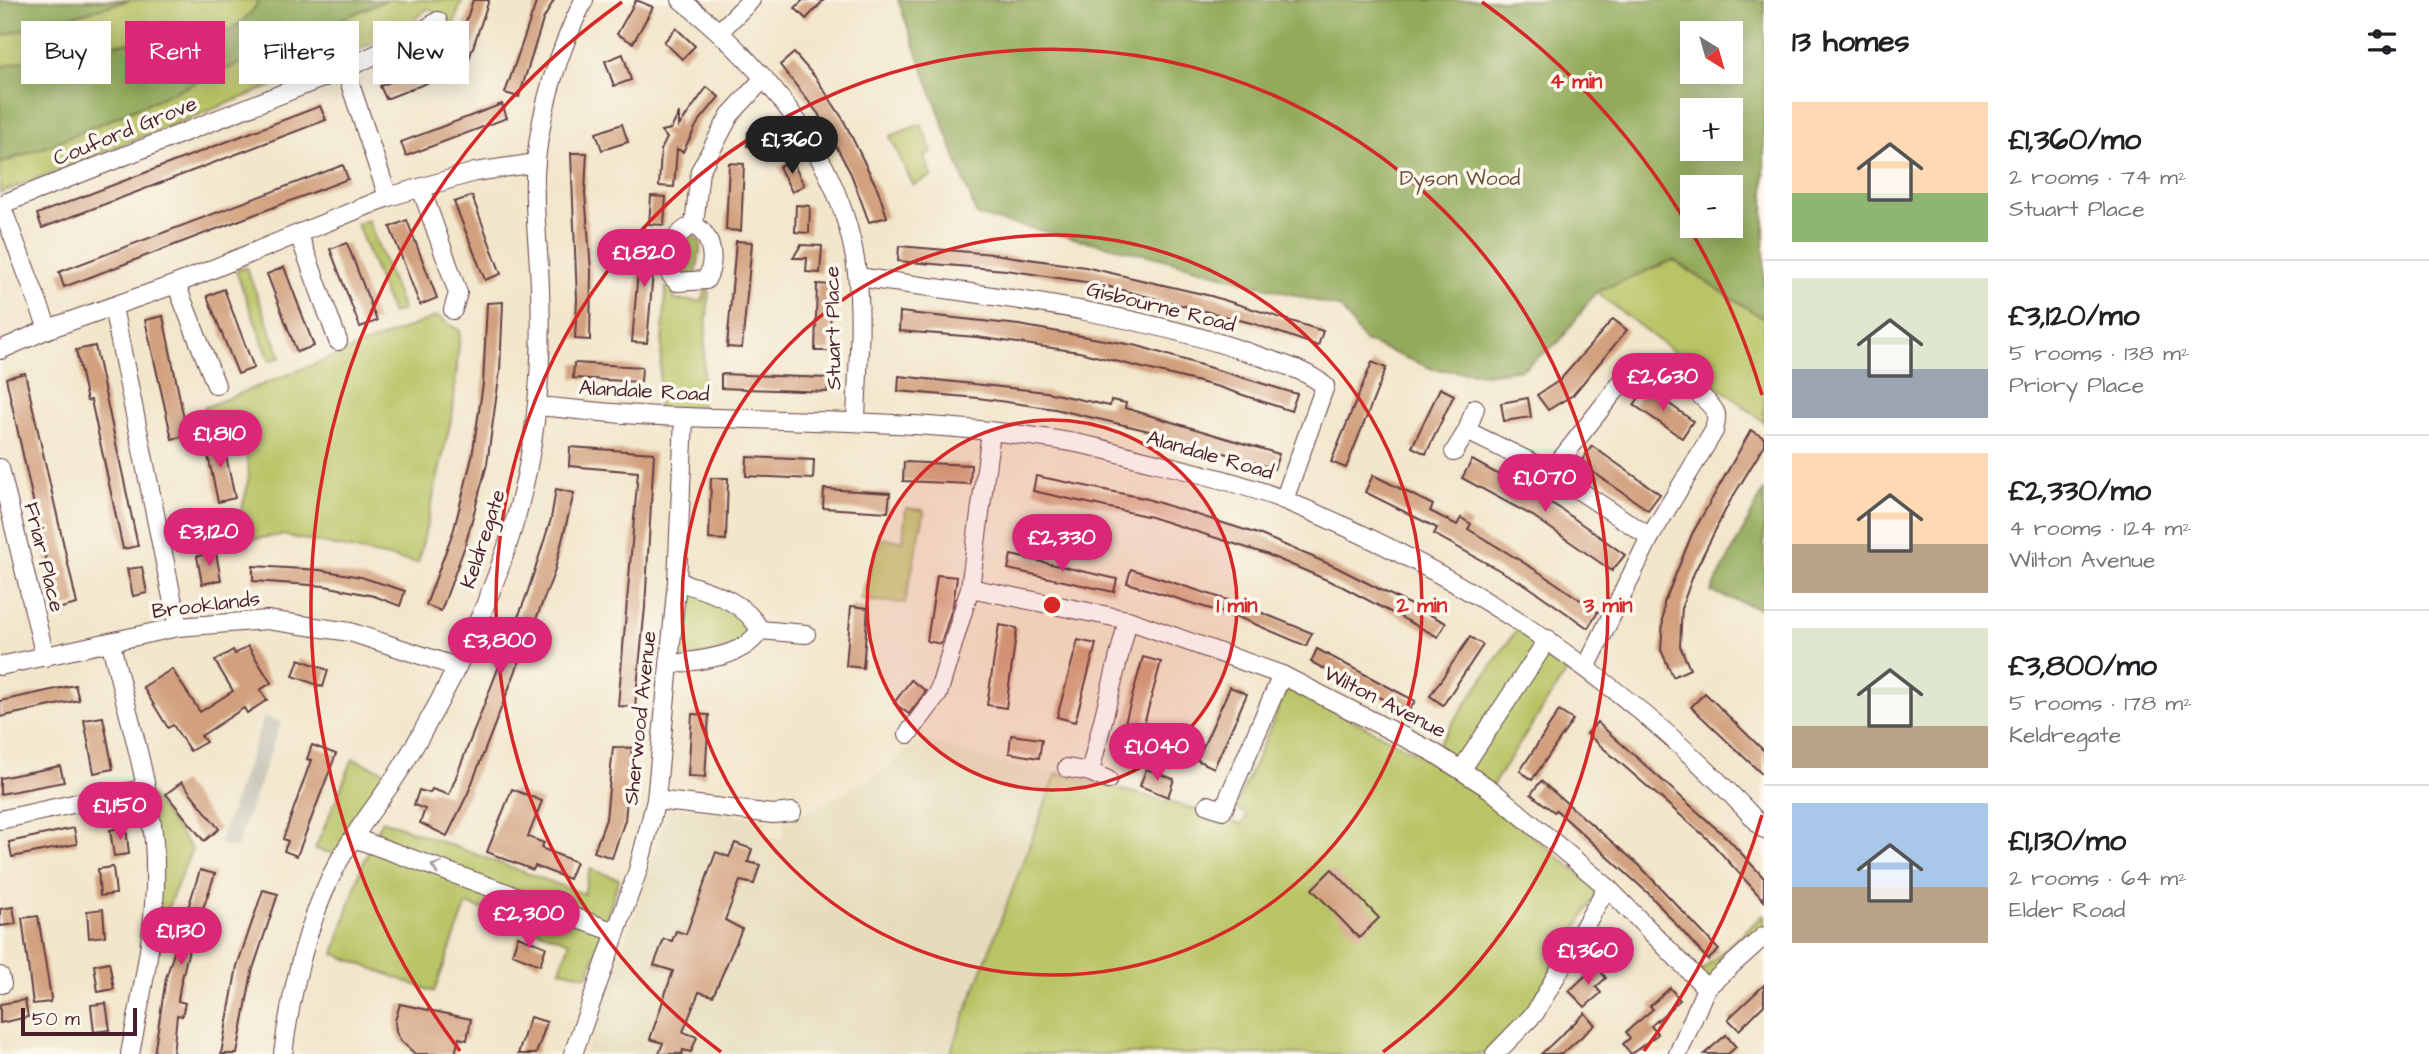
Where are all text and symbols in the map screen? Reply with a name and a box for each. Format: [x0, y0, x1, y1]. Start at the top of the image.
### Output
chip: Buy [21, 21, 111, 84]
chip: Rent [125, 21, 225, 84]
chip: Filters [239, 21, 359, 84]
chip: New [373, 21, 469, 84]
north arrow [1680, 21, 1743, 84]
map controls [1680, 21, 1743, 238]
text: 13 homes [1792, 21, 1909, 63]
icon: filters [2363, 23, 2401, 61]
text: 4 min [1550, 67, 1603, 96]
street label: Couford Grove [49, 89, 201, 173]
button: + [1680, 98, 1743, 161]
pin: £1,360 [735, 116, 849, 176]
text: £1,360/mo [2009, 119, 2141, 161]
text: £1,360 [762, 123, 822, 155]
icon: home [1848, 130, 1932, 214]
text: 2 rooms · 74 m² [2009, 161, 2187, 193]
park label: Dyson Wood [1400, 164, 1521, 195]
button: − [1680, 175, 1743, 238]
text: Stuart Place [2009, 193, 2145, 225]
pin: £1,820 [587, 230, 701, 289]
text: £1,820 [613, 236, 675, 268]
street label: Stuart Place [817, 266, 849, 390]
street label: Gisbourne Road [1083, 274, 1239, 340]
text: £3,120/mo [2009, 295, 2140, 337]
icon: home [1848, 306, 1932, 390]
text: 5 rooms · 138 m² [2009, 337, 2189, 369]
pin: £2,630 [1606, 354, 1720, 413]
text: £2,630 [1628, 360, 1698, 392]
text: Priory Place [2009, 369, 2144, 401]
street label: Alandale Road [578, 373, 710, 409]
pin: £1,810 [163, 410, 277, 470]
text: £1,810 [194, 417, 246, 449]
street label: Alandale Road [1143, 423, 1277, 487]
pin: £1,070 [1488, 454, 1602, 514]
text: £1,070 [1514, 461, 1576, 493]
text: £2,330/mo [2009, 470, 2151, 512]
icon: home [1848, 481, 1932, 565]
street label: Keldregate [453, 486, 515, 593]
street label: Friar Place [16, 499, 72, 615]
pin: £3,120 [152, 508, 266, 568]
text: 4 rooms · 124 m² [2009, 512, 2191, 544]
pin: £2,330 [1005, 514, 1119, 574]
text: £3,120 [180, 515, 238, 547]
text: £2,330 [1028, 521, 1096, 553]
text: Wilton Avenue [2009, 544, 2155, 576]
street label: Brooklands [150, 584, 262, 626]
text: 1 min [1216, 591, 1258, 620]
text: 2 min [1396, 591, 1448, 620]
text: 3 min [1582, 591, 1633, 620]
centre of rings [1040, 593, 1064, 617]
pin: £3,800 [443, 618, 557, 677]
text: £3,800 [464, 624, 536, 656]
street label: Sherwood Avenue [616, 630, 664, 806]
text: £3,800/mo [2009, 645, 2157, 687]
icon: home [1848, 656, 1932, 740]
street label: Wilton Avenue [1319, 659, 1451, 745]
text: 5 rooms · 178 m² [2009, 687, 2192, 719]
text: Keldregate [2009, 719, 2121, 751]
pin: £1,040 [1100, 724, 1214, 783]
text: £1,040 [1125, 730, 1189, 762]
pin: £1,150 [63, 782, 177, 842]
text: £1,150 [93, 789, 147, 821]
text: £1,130/mo [2009, 820, 2126, 862]
icon: home [1848, 831, 1932, 915]
one-way arrow [431, 862, 443, 876]
text: 2 rooms · 64 m² [2009, 862, 2187, 894]
pin: £2,300 [472, 890, 586, 950]
text: Elder Road [2009, 894, 2125, 926]
text: £2,300 [494, 897, 564, 929]
pin: £1,130 [124, 908, 238, 967]
text: £1,130 [157, 914, 205, 946]
pin: £1,360 [1531, 928, 1645, 987]
text: £1,360 [1558, 934, 1618, 966]
scale bar [21, 1005, 136, 1037]
text: 50 m [32, 1006, 80, 1033]

